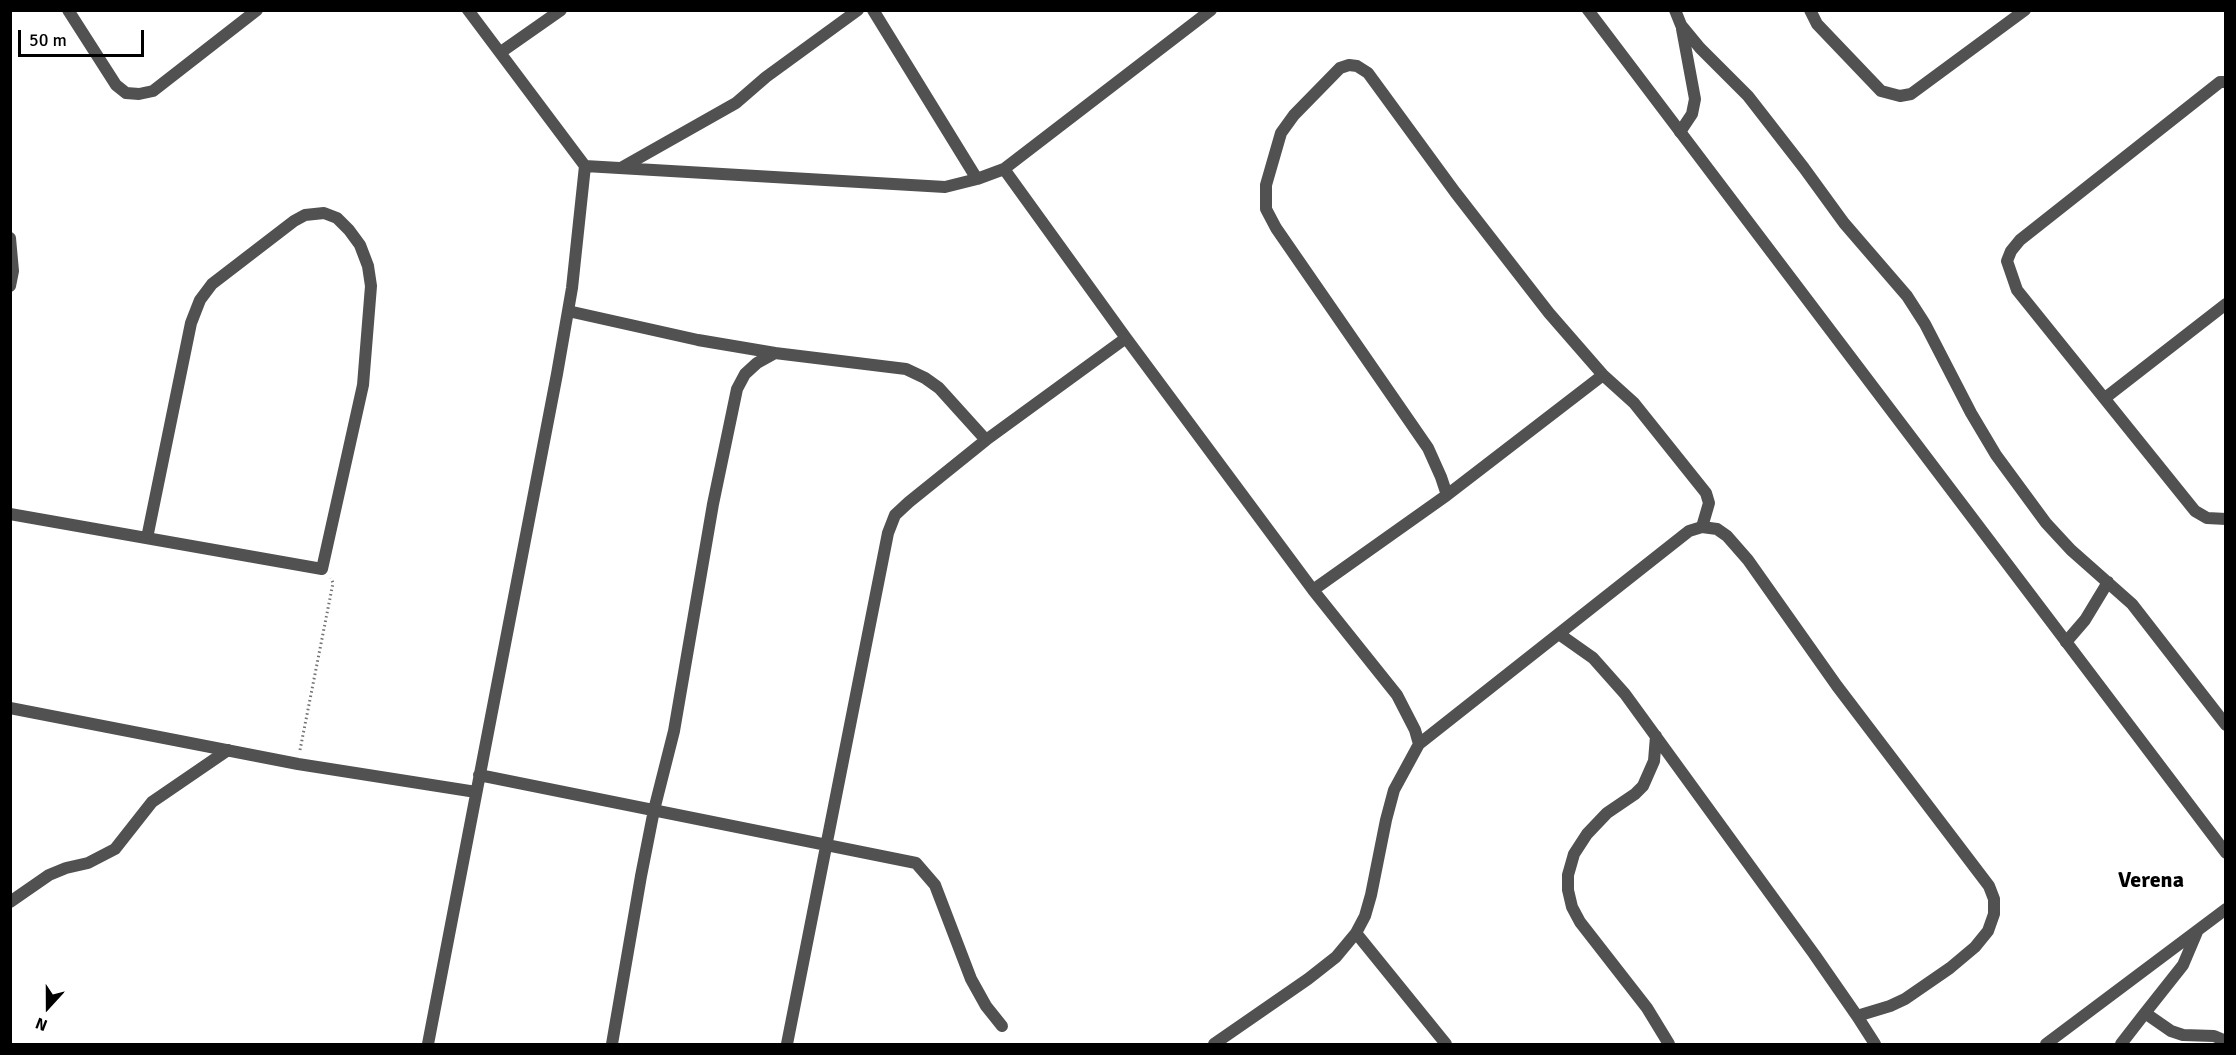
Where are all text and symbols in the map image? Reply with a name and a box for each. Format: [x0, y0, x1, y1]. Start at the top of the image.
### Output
scale bar [21, 18, 147, 56]
text: 50 m [29, 29, 67, 51]
district label: Verena [2118, 868, 2184, 894]
north arrow [18, 977, 78, 1037]
text: N [33, 1012, 50, 1035]

